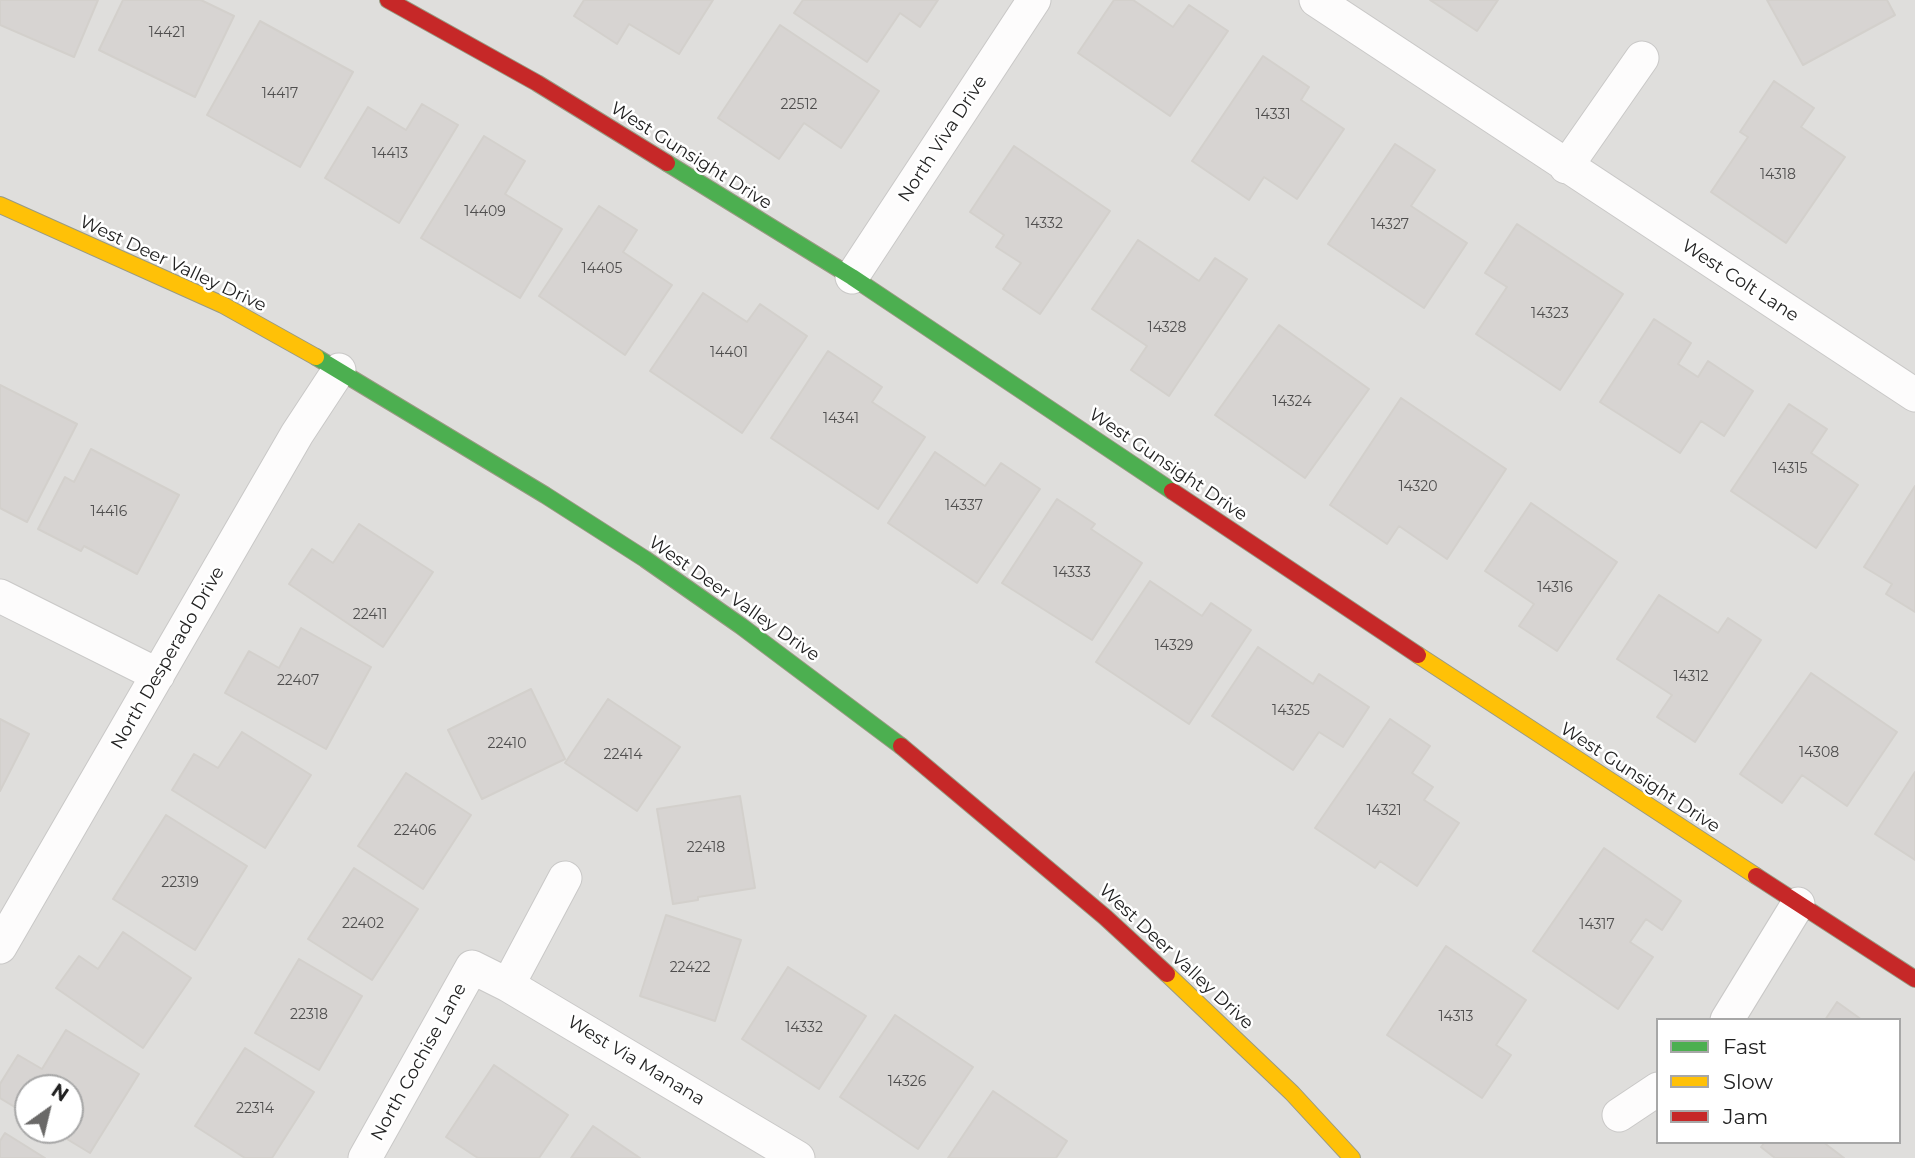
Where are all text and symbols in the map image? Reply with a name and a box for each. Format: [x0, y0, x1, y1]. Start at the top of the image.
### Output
house number: 14421 [149, 25, 185, 41]
street label: North Viva Drive [894, 72, 992, 206]
house number: 14417 [262, 86, 298, 102]
house number: 22512 [781, 97, 817, 113]
street label: West Gunsight Drive [606, 98, 776, 214]
house number: 14331 [1256, 107, 1290, 123]
house number: 14413 [372, 146, 408, 162]
house number: 14318 [1760, 167, 1796, 183]
house number: 14409 [464, 204, 506, 220]
street label: West Deer Valley Drive [76, 211, 270, 317]
house number: 14332 [1025, 216, 1063, 232]
house number: 14327 [1371, 217, 1409, 233]
street label: West Colt Lane [1677, 235, 1803, 327]
house number: 14405 [582, 261, 622, 277]
house number: 14323 [1531, 306, 1569, 322]
house number: 14328 [1148, 320, 1186, 336]
house number: 14401 [710, 345, 748, 361]
house number: 14324 [1273, 394, 1311, 410]
street label: West Gunsight Drive [1085, 404, 1251, 526]
house number: 14341 [823, 411, 859, 427]
house number: 14315 [1773, 461, 1807, 477]
house number: 14320 [1398, 479, 1438, 495]
house number: 14337 [945, 498, 983, 514]
house number: 14416 [91, 504, 127, 520]
street label: West Deer Valley Drive [644, 532, 824, 666]
street label: North Desperado Drive [107, 563, 229, 753]
house number: 14333 [1053, 565, 1091, 581]
house number: 14316 [1537, 580, 1573, 596]
house number: 22411 [353, 607, 387, 623]
house number: 14329 [1155, 638, 1193, 654]
house number: 14312 [1673, 669, 1709, 685]
house number: 22407 [277, 673, 319, 689]
house number: 14325 [1272, 703, 1310, 719]
street label: West Gunsight Drive [1556, 718, 1724, 838]
house number: 22410 [488, 736, 526, 752]
house number: 14308 [1799, 745, 1839, 761]
house number: 22414 [604, 747, 642, 763]
house number: 14321 [1367, 803, 1401, 819]
house number: 22406 [394, 823, 436, 839]
house number: 22418 [687, 840, 725, 856]
house number: 22319 [161, 875, 199, 891]
street label: West Deer Valley Drive [1094, 880, 1258, 1034]
house number: 22402 [342, 916, 384, 932]
house number: 14317 [1579, 917, 1615, 933]
house number: 22422 [670, 960, 710, 976]
street label: North Cochise Lane [367, 979, 471, 1145]
house number: 22318 [290, 1007, 328, 1023]
house number: 14313 [1439, 1009, 1473, 1025]
street label: West Via Manana [563, 1011, 709, 1111]
legend [1656, 1018, 1901, 1144]
house number: 14332 [785, 1020, 823, 1036]
text: Fast [1723, 1034, 1767, 1059]
text: Slow [1723, 1069, 1773, 1094]
north arrow [14, 1074, 84, 1144]
house number: 14326 [888, 1074, 926, 1090]
text: N [47, 1079, 73, 1107]
house number: 22314 [236, 1101, 274, 1117]
text: Jam [1723, 1104, 1768, 1129]

